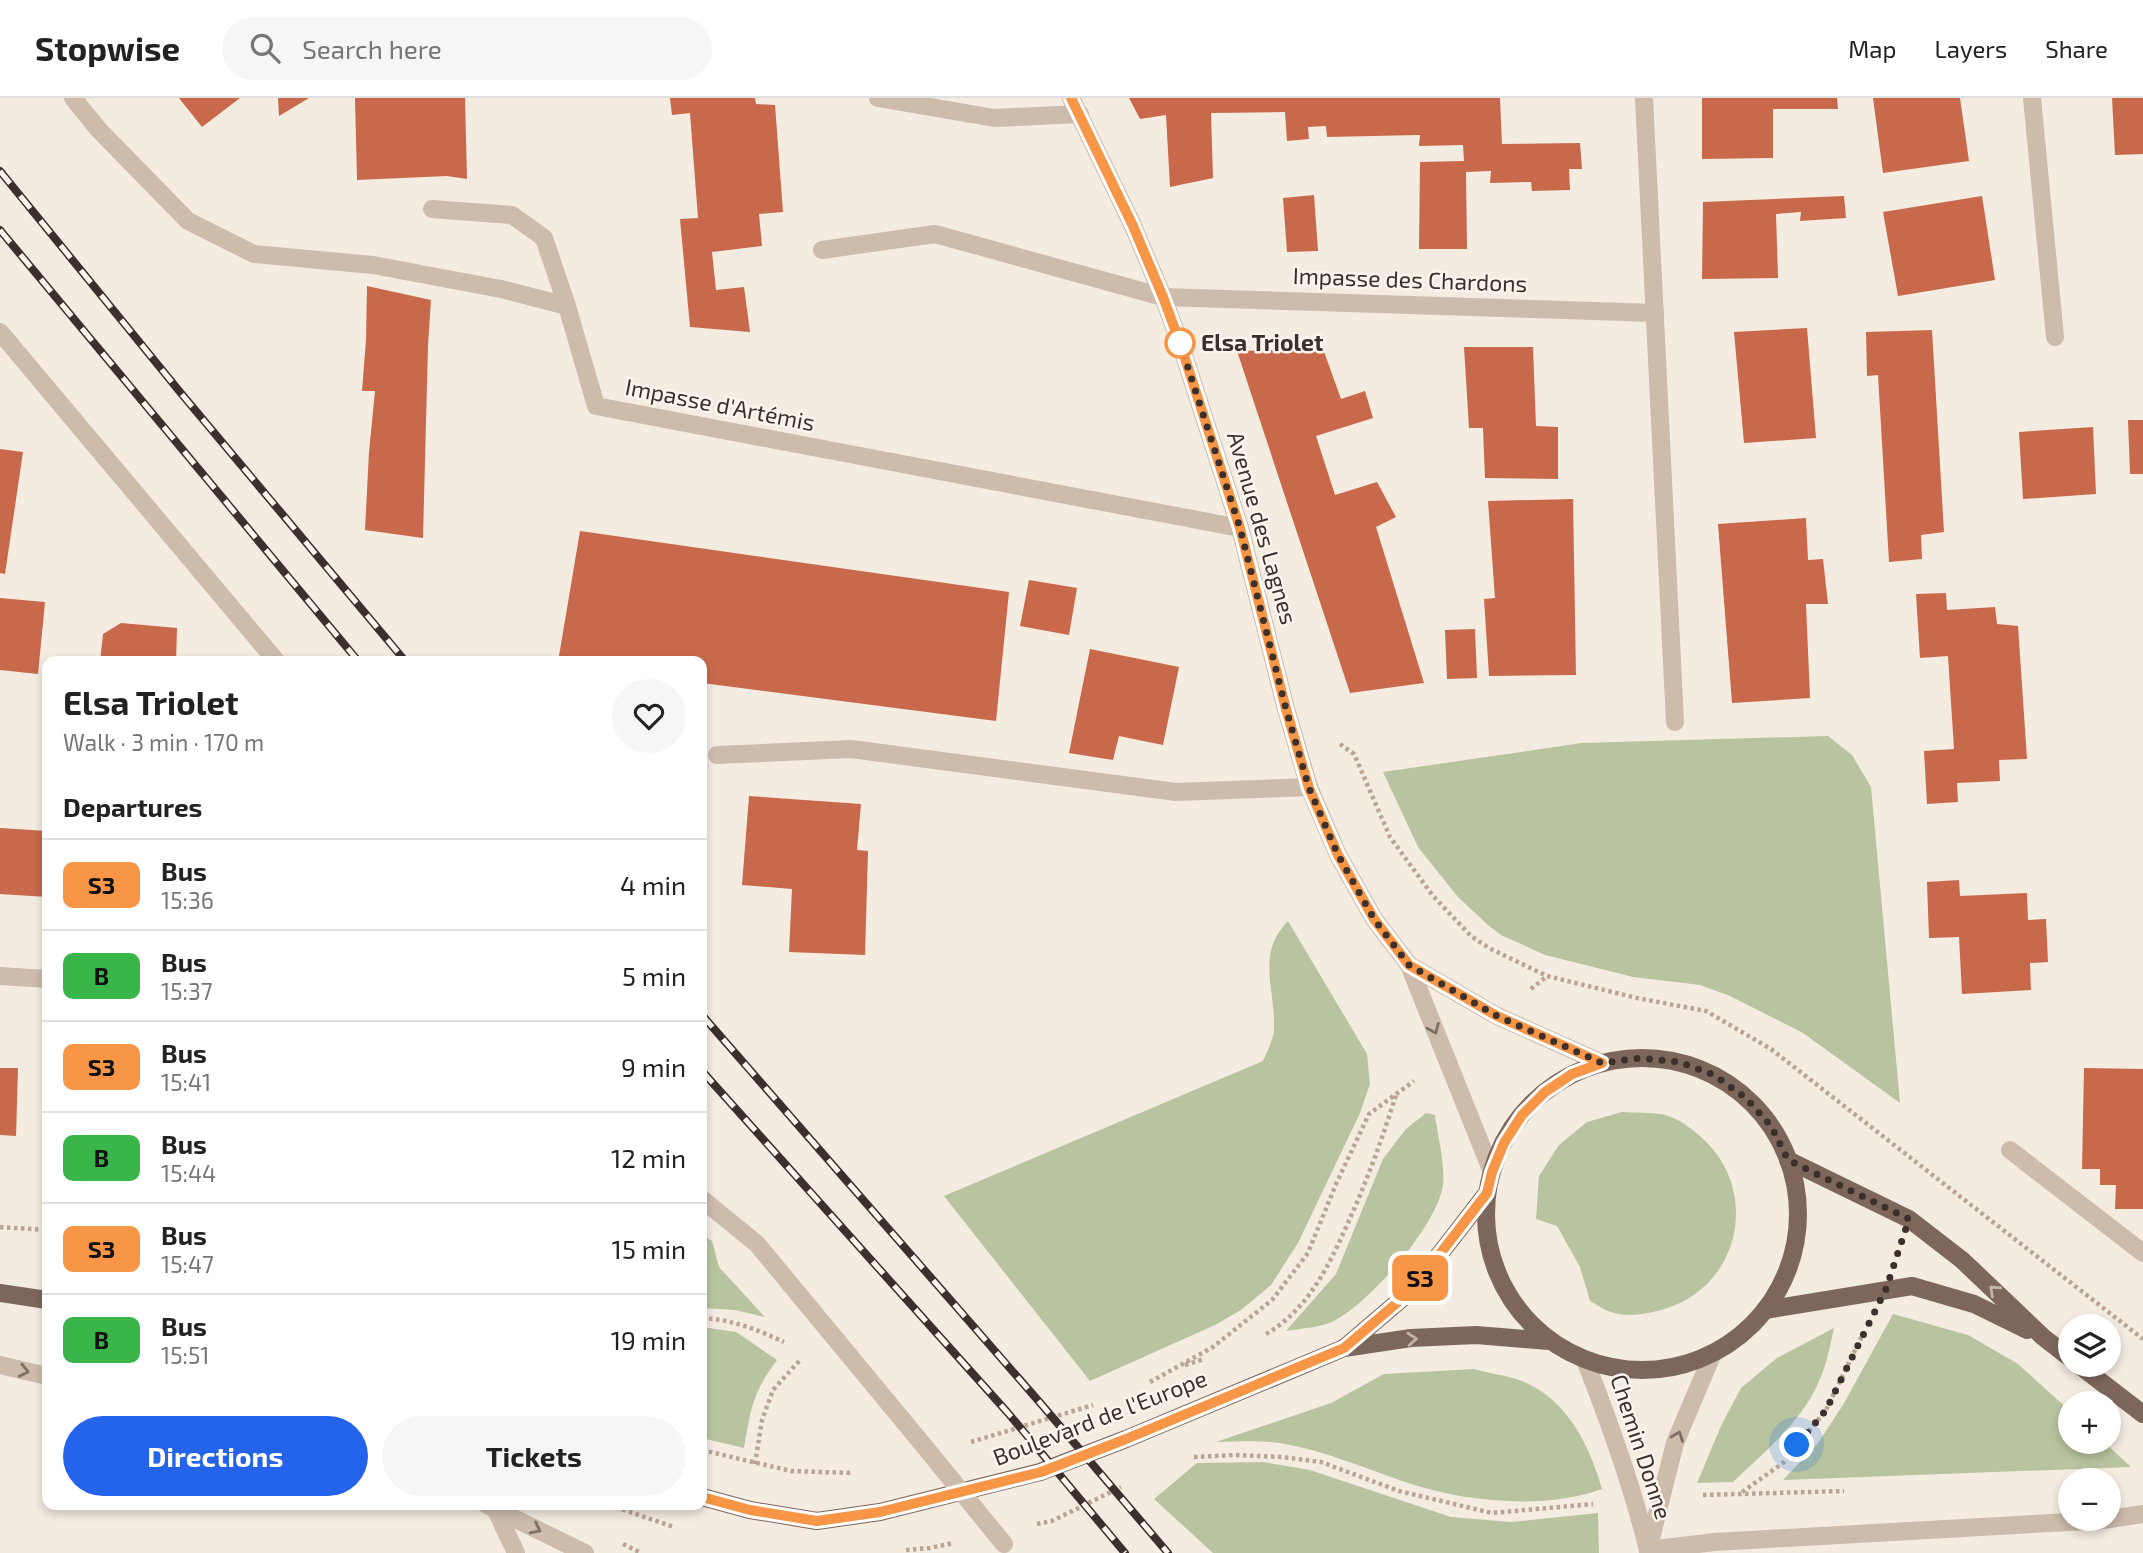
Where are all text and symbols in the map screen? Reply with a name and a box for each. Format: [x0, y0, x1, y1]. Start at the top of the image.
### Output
search box [222, 17, 712, 80]
text: Stopwise [35, 28, 180, 68]
icon: search [246, 29, 284, 67]
text: Search here [302, 33, 442, 64]
text: Map [1848, 34, 1896, 63]
text: Layers [1934, 34, 2007, 63]
text: Share [2045, 34, 2108, 63]
street label: Impasse des Chardons [1292, 261, 1528, 297]
marker: Elsa Triolet [1165, 328, 1195, 358]
place label: Elsa Triolet [1201, 328, 1323, 356]
street label: Impasse d'Artémis [623, 372, 817, 436]
street label: Avenue des Lagnes [1222, 428, 1304, 627]
button: heart [612, 679, 686, 753]
text: Elsa Triolet [63, 682, 239, 722]
text: Walk · 3 min · 170 m [63, 728, 264, 756]
text: Departures [63, 791, 202, 822]
text: Bus [161, 855, 207, 886]
text: 4 min [620, 869, 686, 900]
text: S3 [88, 870, 115, 899]
text: 15:36 [161, 886, 214, 914]
text: Bus [161, 946, 207, 977]
text: 5 min [622, 960, 686, 991]
text: B [94, 961, 109, 990]
text: 15:37 [161, 977, 212, 1005]
one-way arrow [1425, 1022, 1439, 1034]
text: Bus [161, 1037, 207, 1068]
text: 9 min [621, 1051, 686, 1082]
text: S3 [88, 1052, 115, 1081]
text: 15:41 [161, 1068, 211, 1096]
text: Bus [161, 1128, 207, 1159]
text: 12 min [611, 1142, 686, 1173]
text: B [94, 1143, 109, 1172]
text: 15:44 [161, 1159, 216, 1187]
text: Bus [161, 1219, 207, 1250]
text: 15 min [612, 1233, 686, 1264]
text: S3 [88, 1234, 115, 1263]
text: 15:47 [161, 1250, 214, 1278]
line badge: S3 [1388, 1255, 1452, 1301]
text: S3 [1406, 1263, 1434, 1292]
one-way arrow [1989, 1286, 2002, 1299]
text: Bus [161, 1310, 207, 1341]
map controls [2058, 1314, 2121, 1531]
button: layers [2058, 1314, 2121, 1377]
text: 19 min [611, 1324, 686, 1355]
text: B [94, 1325, 109, 1354]
one-way arrow [1406, 1332, 1417, 1347]
text: 15:51 [161, 1341, 209, 1369]
one-way arrow [18, 1362, 30, 1377]
street label: Boulevard de l'Europe [989, 1363, 1211, 1471]
street label: Chemin Donne [1605, 1371, 1679, 1523]
button: + [2058, 1391, 2121, 1454]
button: Directions [63, 1416, 368, 1496]
button: Tickets [382, 1416, 686, 1496]
your location [1779, 1427, 1814, 1462]
one-way arrow [1670, 1431, 1684, 1443]
button: − [2058, 1468, 2121, 1531]
one-way arrow [529, 1520, 541, 1534]

